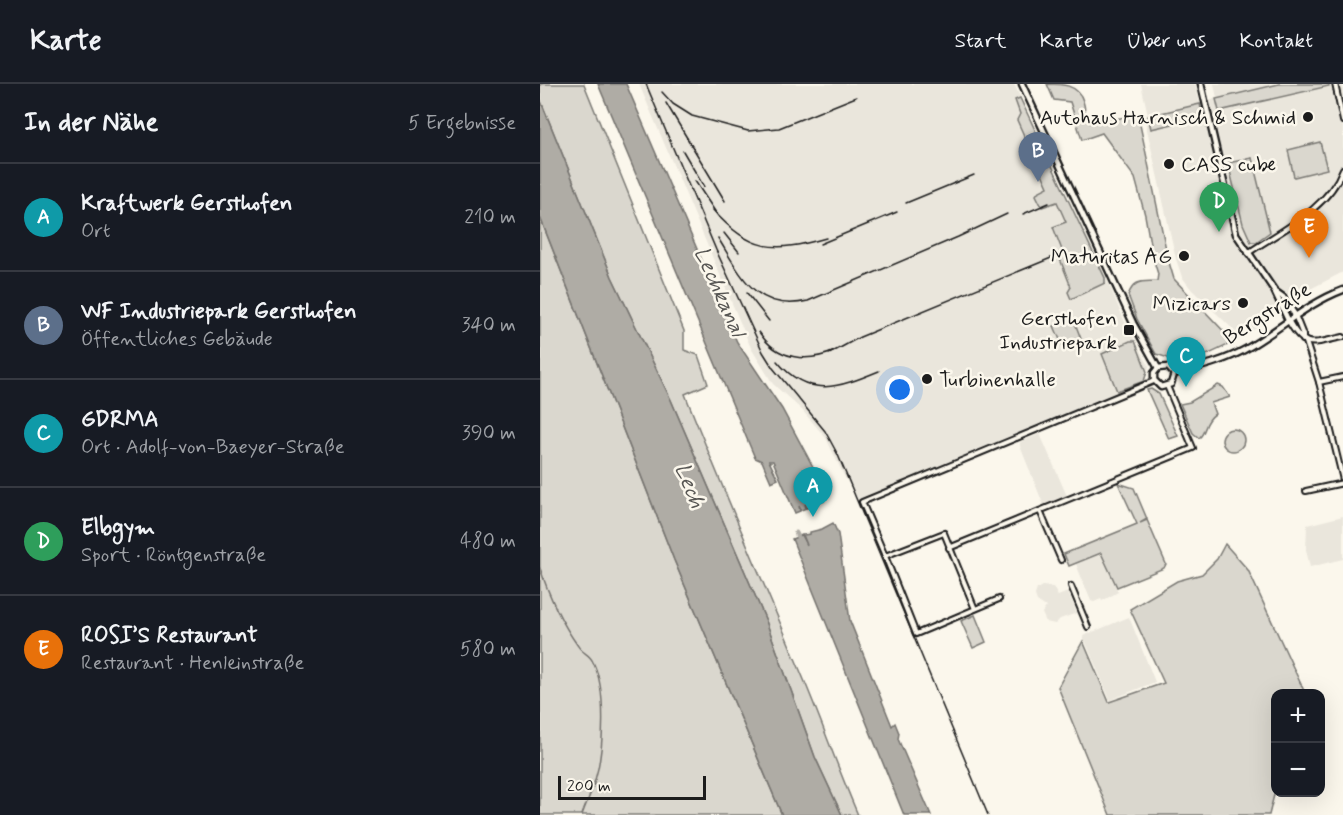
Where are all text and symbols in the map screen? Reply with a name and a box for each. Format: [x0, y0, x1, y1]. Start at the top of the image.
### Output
text: Karte [30, 23, 102, 60]
text: Start [955, 27, 1007, 55]
text: Karte [1040, 27, 1093, 55]
text: Über uns [1126, 27, 1206, 55]
text: Kontakt [1239, 27, 1313, 55]
place label: Autohaus Harnisch & Schmid [1040, 104, 1296, 132]
text: In der Nähe [24, 106, 158, 140]
text: 5 Ergebnisse [408, 110, 516, 137]
marker: Autohaus Harnisch & Schmid [1301, 110, 1315, 124]
pin: B [1018, 132, 1058, 182]
place label: CASS cube [1181, 151, 1276, 179]
marker: CASS cube [1162, 157, 1176, 171]
pin: D [1200, 182, 1238, 232]
text: Kraftwerk Gersthofen [81, 190, 292, 218]
text: A [37, 204, 50, 231]
text: 210 m [464, 204, 516, 231]
pin: E [1290, 208, 1328, 258]
text: Ort [81, 218, 110, 245]
water label: Lechkanal [687, 242, 752, 343]
place label: Maturitas AG [1051, 243, 1172, 271]
marker: Maturitas AG [1177, 249, 1191, 263]
street label: Bergstraße [1218, 276, 1317, 353]
place label: Mizicars [1152, 290, 1231, 318]
marker: Mizicars [1236, 296, 1250, 310]
text: WF Industriepark Gersthofen [81, 298, 357, 326]
place label: Gersthofen Industriepark [999, 305, 1117, 357]
text: B [37, 312, 50, 339]
text: 340 m [461, 312, 516, 339]
marker: Gersthofen Industriepark [1122, 323, 1136, 337]
text: Öffentliches Gebäude [81, 326, 273, 353]
pin: C [1166, 338, 1206, 387]
place label: Turbinenhalle [939, 366, 1056, 394]
marker: Turbinenhalle [920, 372, 934, 386]
your location [885, 375, 914, 404]
text: GDRMA [81, 406, 159, 434]
text: C [36, 420, 51, 447]
text: 390 m [462, 420, 516, 447]
text: Ort · Adolf-von-Baeyer-Straße [81, 434, 345, 461]
water label: Lech [668, 459, 711, 513]
pin: A [794, 468, 832, 517]
text: Elbgym [81, 514, 155, 542]
text: D [37, 528, 50, 555]
text: 480 m [460, 528, 516, 555]
text: Sport · Röntgenstraße [81, 542, 266, 569]
text: ROSI’S Restaurant [81, 622, 258, 650]
text: E [38, 636, 49, 663]
text: 580 m [460, 636, 516, 663]
text: Restaurant · Henleinstraße [81, 650, 304, 677]
map controls [1271, 689, 1325, 797]
button: + [1271, 689, 1325, 743]
button: − [1271, 743, 1325, 797]
scale bar [558, 773, 706, 800]
text: 200 m [567, 776, 611, 797]

